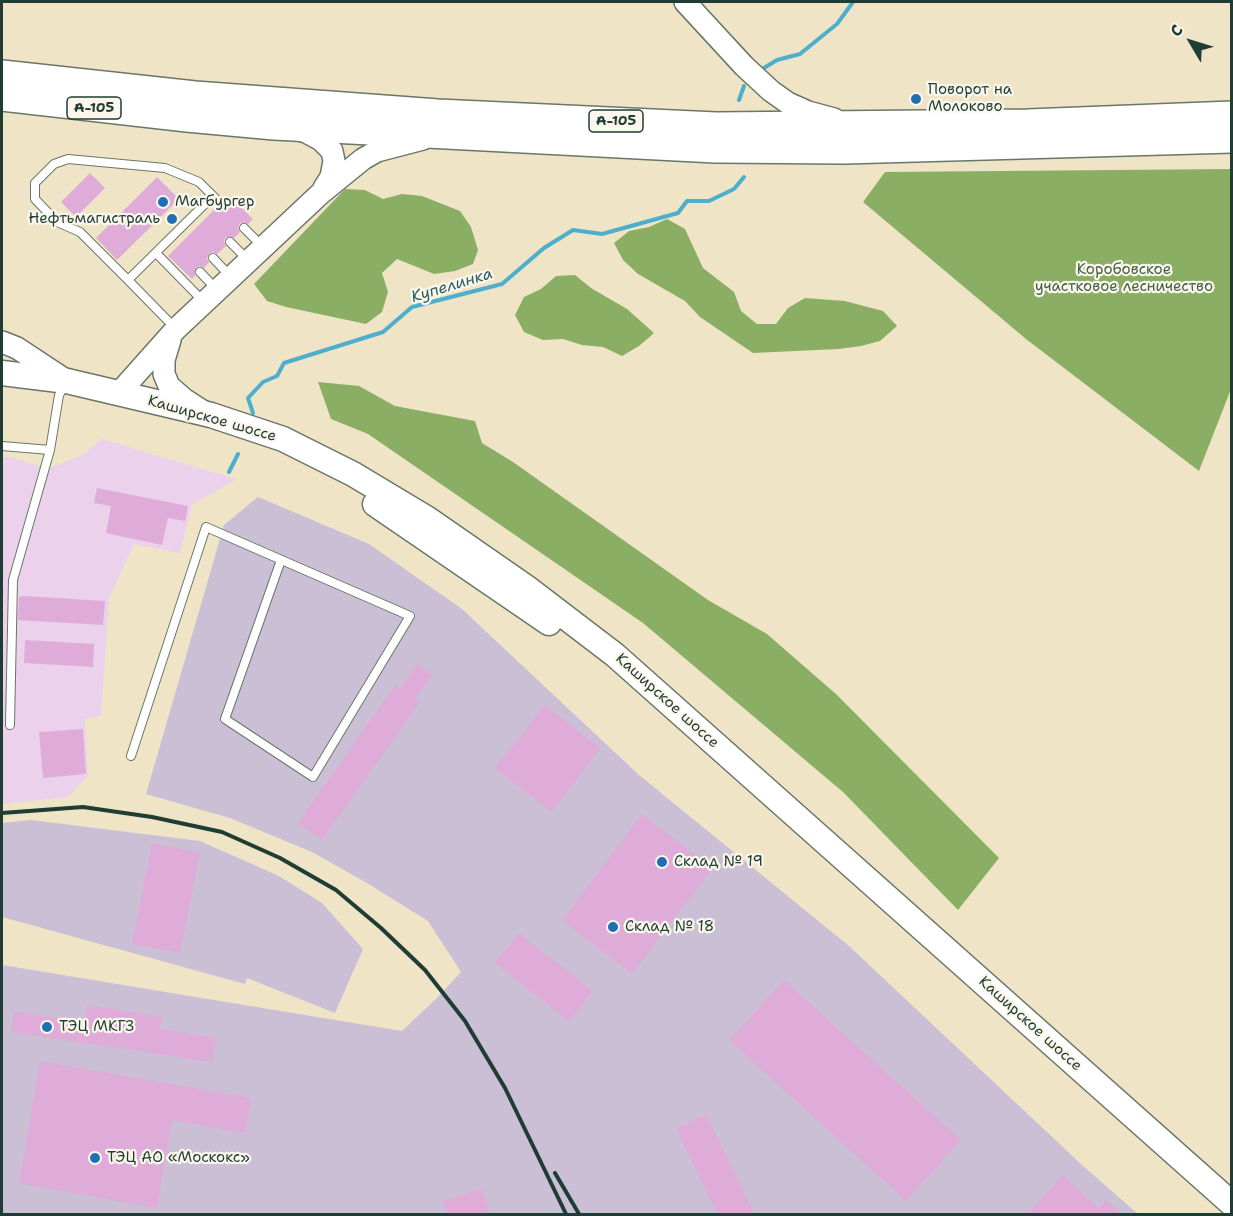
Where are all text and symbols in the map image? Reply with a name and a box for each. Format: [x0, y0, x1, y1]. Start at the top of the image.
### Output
north arrow [1161, 12, 1221, 72]
text: С [1165, 20, 1188, 41]
place label: Поворот на Молоково [928, 81, 1012, 116]
marker: Поворот на Молоково [909, 92, 923, 106]
road number: А-105 [67, 97, 121, 119]
road number: А-105 [589, 110, 643, 132]
place label: Магбургер [175, 193, 254, 211]
marker: Магбургер [156, 195, 170, 209]
place label: Нефтьмагистраль [28, 210, 160, 228]
marker: Нефтьмагистраль [165, 212, 179, 226]
park label: Коробовское участковое лесничество [1035, 261, 1213, 296]
water label: Купелинка [409, 265, 495, 307]
street label: Каширское шоссе [146, 392, 278, 446]
street label: Каширское шоссе [612, 650, 722, 752]
place label: Склад № 19 [674, 853, 763, 871]
marker: Склад № 19 [655, 855, 669, 869]
place label: Склад № 18 [625, 918, 714, 936]
marker: Склад № 18 [606, 920, 620, 934]
street label: Каширское шоссе [975, 973, 1085, 1075]
place label: ТЭЦ МКГЗ [59, 1018, 134, 1036]
marker: ТЭЦ МКГЗ [40, 1020, 54, 1034]
place label: ТЭЦ АО «Москокс» [107, 1149, 250, 1167]
marker: ТЭЦ АО «Москокс» [88, 1151, 102, 1165]

